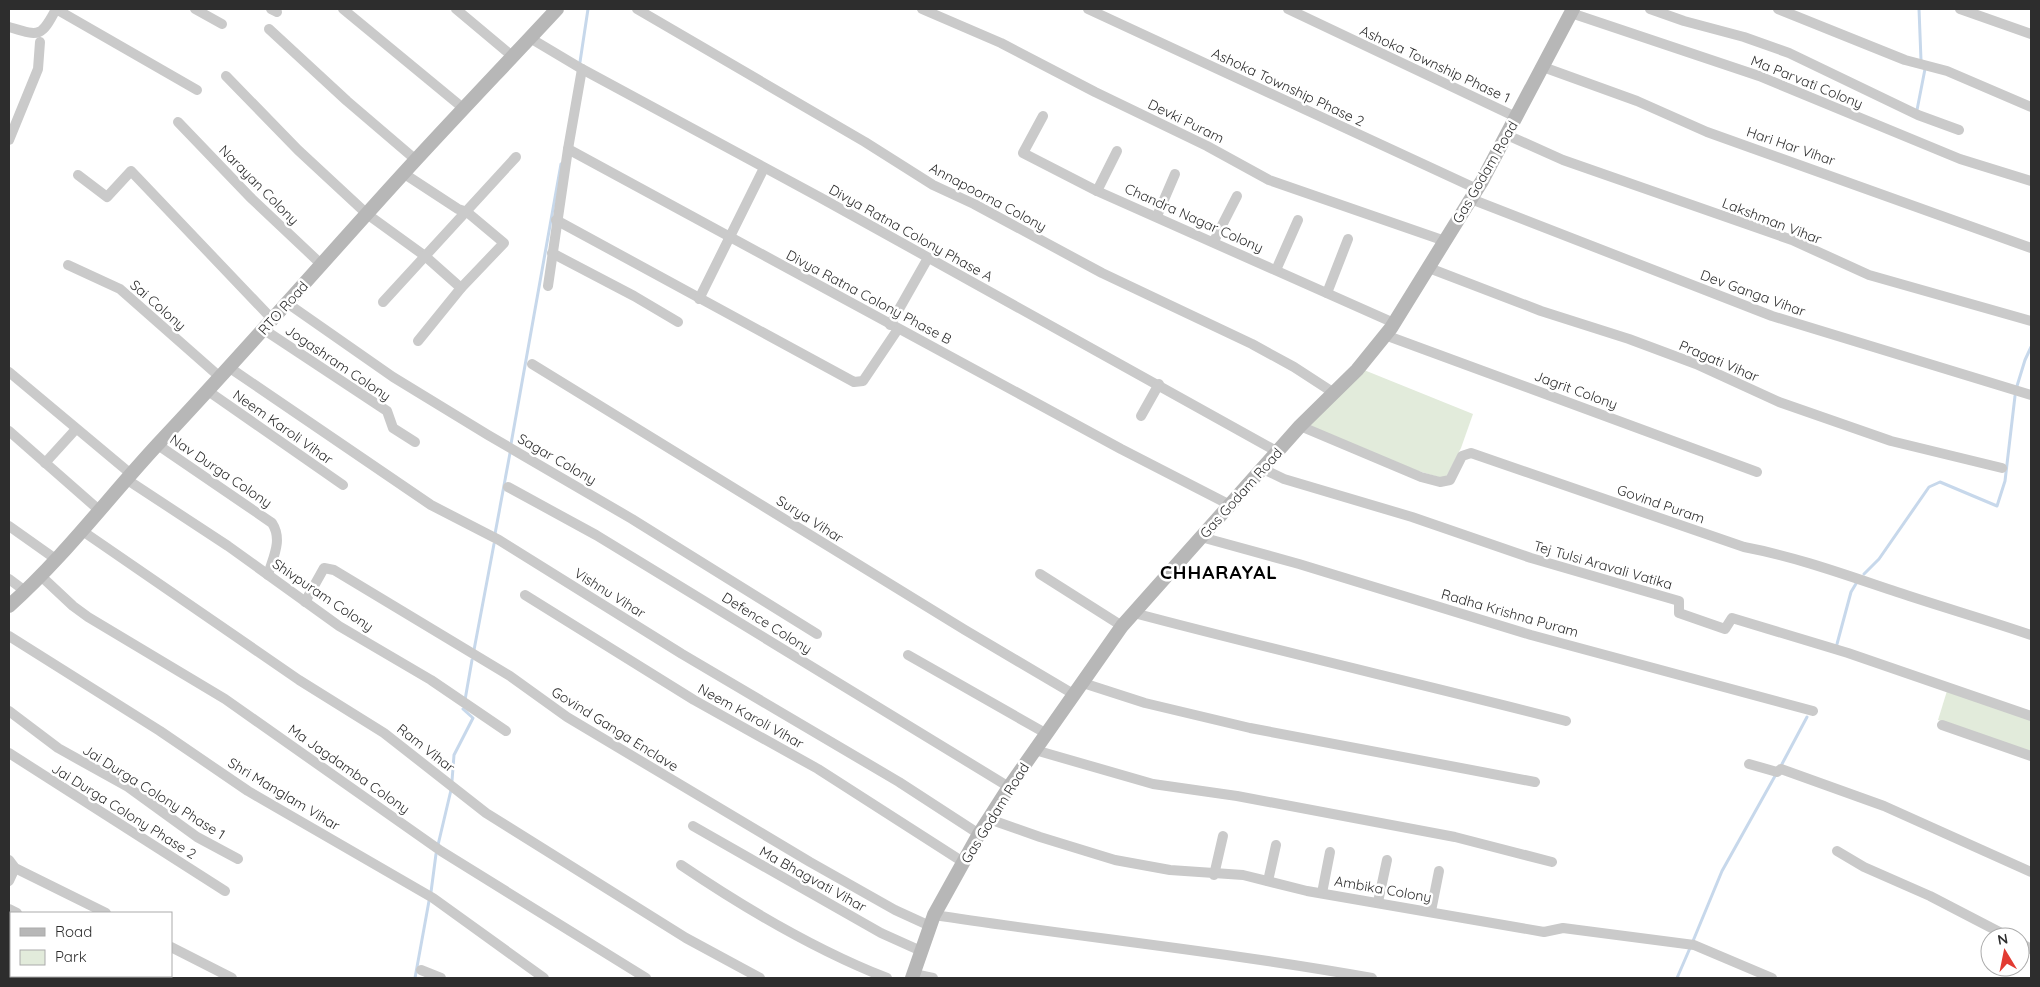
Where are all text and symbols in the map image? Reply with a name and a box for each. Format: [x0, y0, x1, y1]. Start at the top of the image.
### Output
street label: Ashoka Township Phase 1 [1357, 21, 1513, 107]
street label: Ashoka Township Phase 2 [1209, 44, 1367, 130]
street label: Ma Parvati Colony [1748, 51, 1866, 113]
street label: Devki Puram [1145, 95, 1227, 147]
street label: Gas Godam Road [1448, 118, 1522, 226]
street label: Hari Har Vihar [1744, 122, 1838, 170]
street label: Narayan Colony [215, 141, 303, 229]
street label: Annapoorna Colony [926, 159, 1050, 235]
street label: Chandra Nagar Colony [1122, 179, 1266, 257]
street label: Divya Ratna Colony Phase A [826, 180, 996, 286]
street label: Lakshman Vihar [1720, 194, 1825, 248]
street label: Divya Ratna Colony Phase B [783, 246, 955, 348]
street label: Dev Ganga Vihar [1698, 266, 1809, 321]
street label: Sai Colony [126, 276, 190, 334]
street label: RTO Road [254, 277, 312, 339]
street label: Jogashram Colony [282, 321, 394, 405]
street label: Pragati Vihar [1676, 336, 1762, 386]
street label: Jagrit Colony [1532, 367, 1620, 413]
street label: Neem Karoli Vihar [229, 386, 337, 469]
street label: Sagar Colony [514, 429, 600, 489]
street label: Nav Durga Colony [167, 430, 275, 512]
street label: Gas Godam Road [1196, 444, 1286, 542]
street label: Govind Puram [1615, 481, 1707, 527]
street label: Surya Vihar [773, 491, 847, 547]
street label: Tej Tulsi Aravali Vatika [1532, 537, 1674, 593]
street label: Shivpuram Colony [269, 555, 377, 635]
district label: CHHARAYAL [1160, 560, 1278, 584]
street label: Vishnu Vihar [571, 564, 650, 622]
street label: Radha Krishna Puram [1439, 585, 1581, 641]
street label: Defence Colony [719, 588, 815, 658]
street label: Neem Karoli Vihar [695, 679, 808, 753]
street label: Govind Ganga Enclave [548, 683, 682, 775]
street label: Ma Jagdamba Colony [285, 720, 413, 818]
street label: Ram Vihar [393, 720, 459, 777]
street label: Jai Durga Colony Phase 1 [79, 741, 229, 843]
street label: Shri Manglam Vihar [225, 753, 344, 835]
street label: Jai Durga Colony Phase 2 [48, 759, 200, 863]
street label: Gas Godam Road [957, 759, 1033, 867]
street label: Ma Bhagvati Vihar [756, 842, 870, 916]
street label: Ambika Colony [1333, 872, 1433, 906]
legend [10, 912, 172, 977]
text: Road [55, 922, 92, 941]
north arrow [1980, 927, 2030, 977]
text: N [1996, 929, 2009, 949]
text: Park [55, 947, 87, 966]

